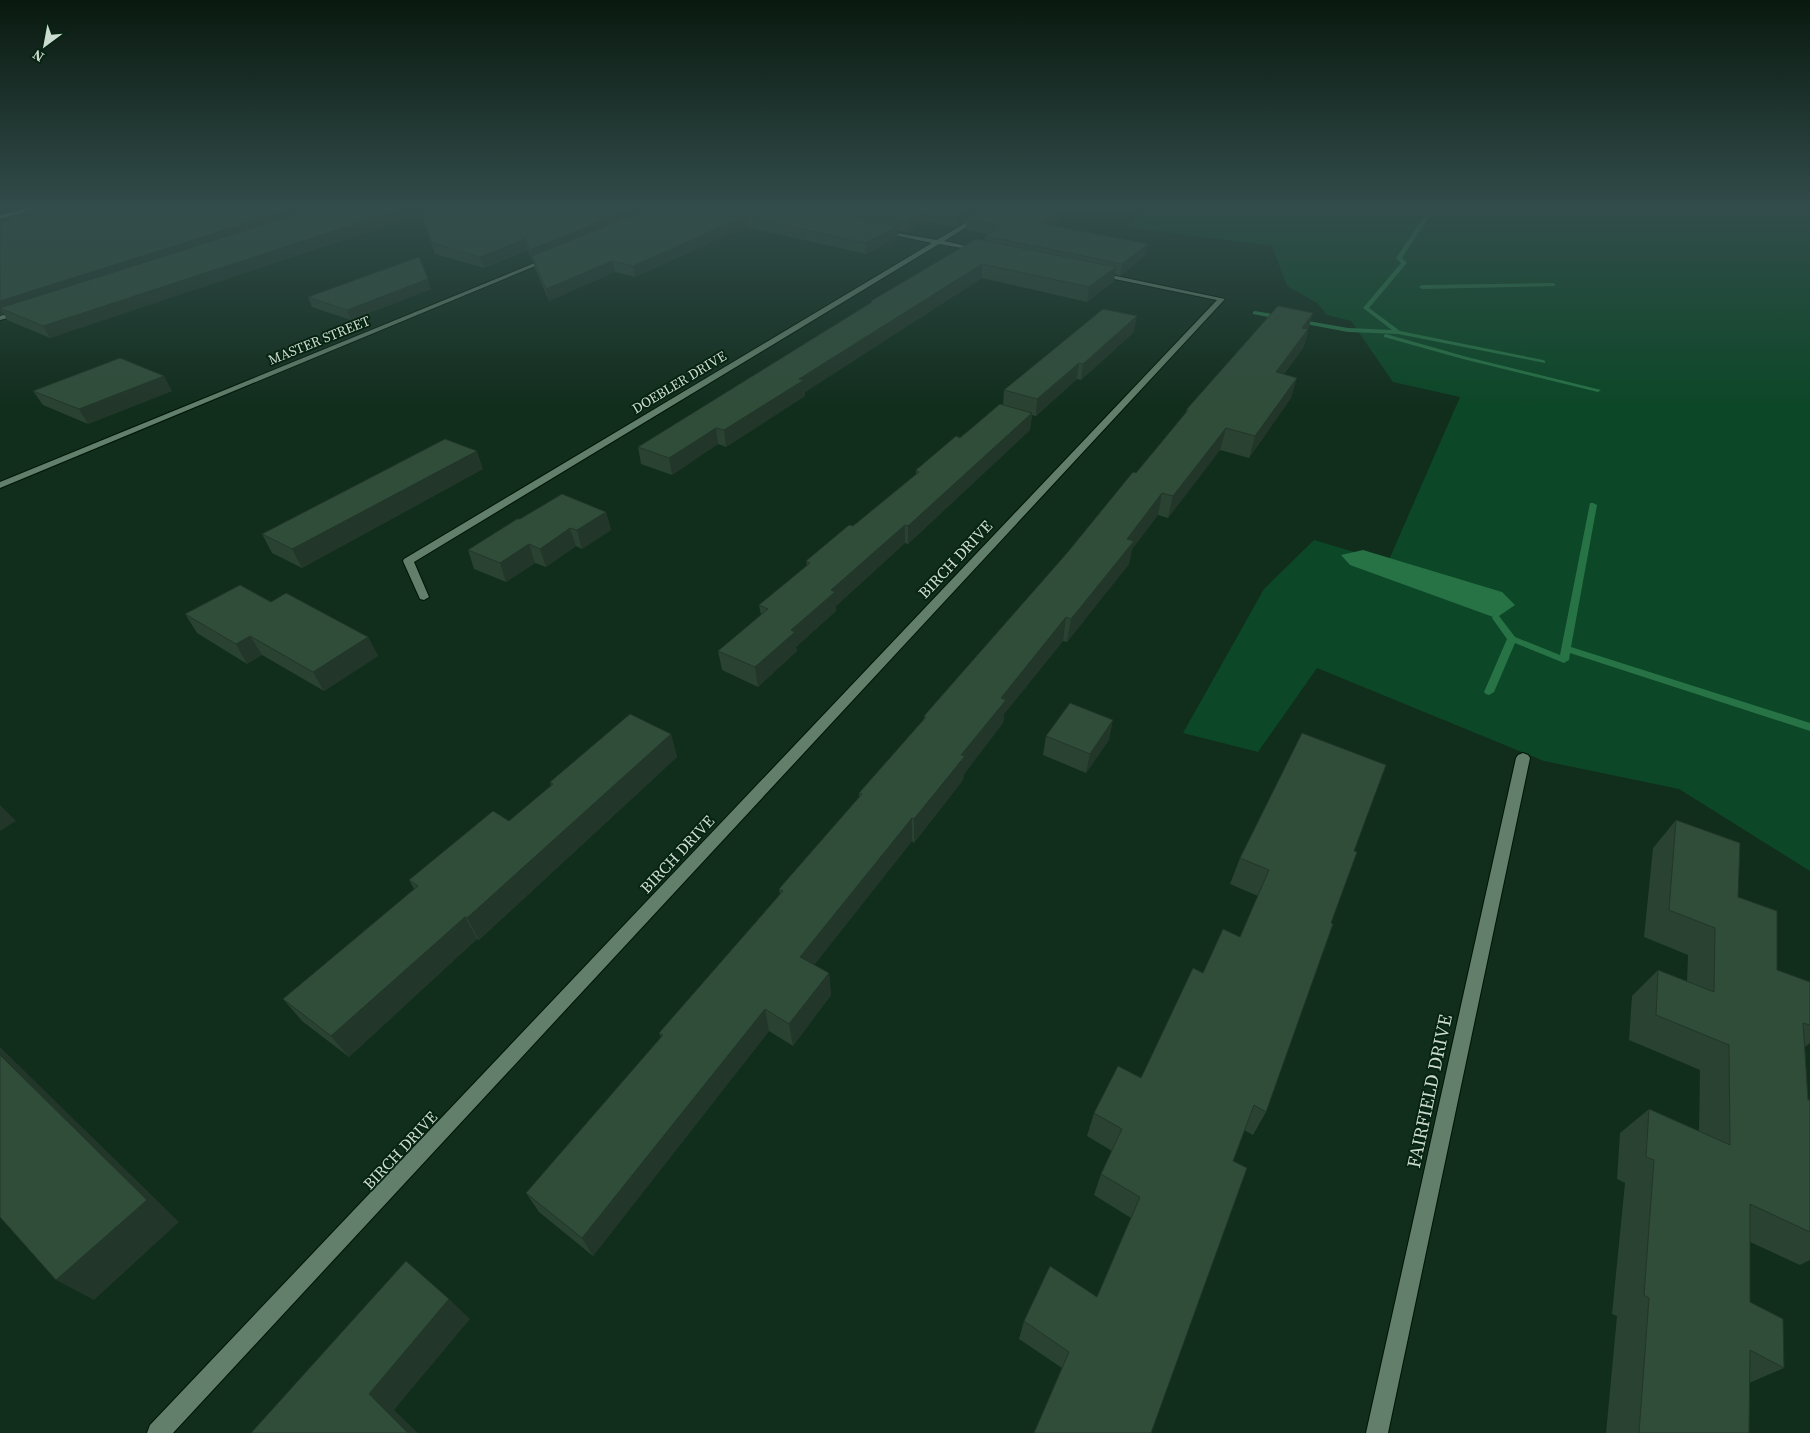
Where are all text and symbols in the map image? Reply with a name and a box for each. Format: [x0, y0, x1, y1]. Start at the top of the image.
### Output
north arrow [20, 20, 70, 70]
text: N [28, 45, 48, 67]
street label: MASTER STREET [265, 310, 373, 370]
street label: DOEBLER DRIVE [628, 346, 730, 418]
street label: BIRCH DRIVE [913, 515, 997, 603]
street label: BIRCH DRIVE [635, 810, 719, 898]
street label: FAIRFIELD DRIVE [1400, 1012, 1458, 1170]
street label: BIRCH DRIVE [358, 1106, 442, 1194]

